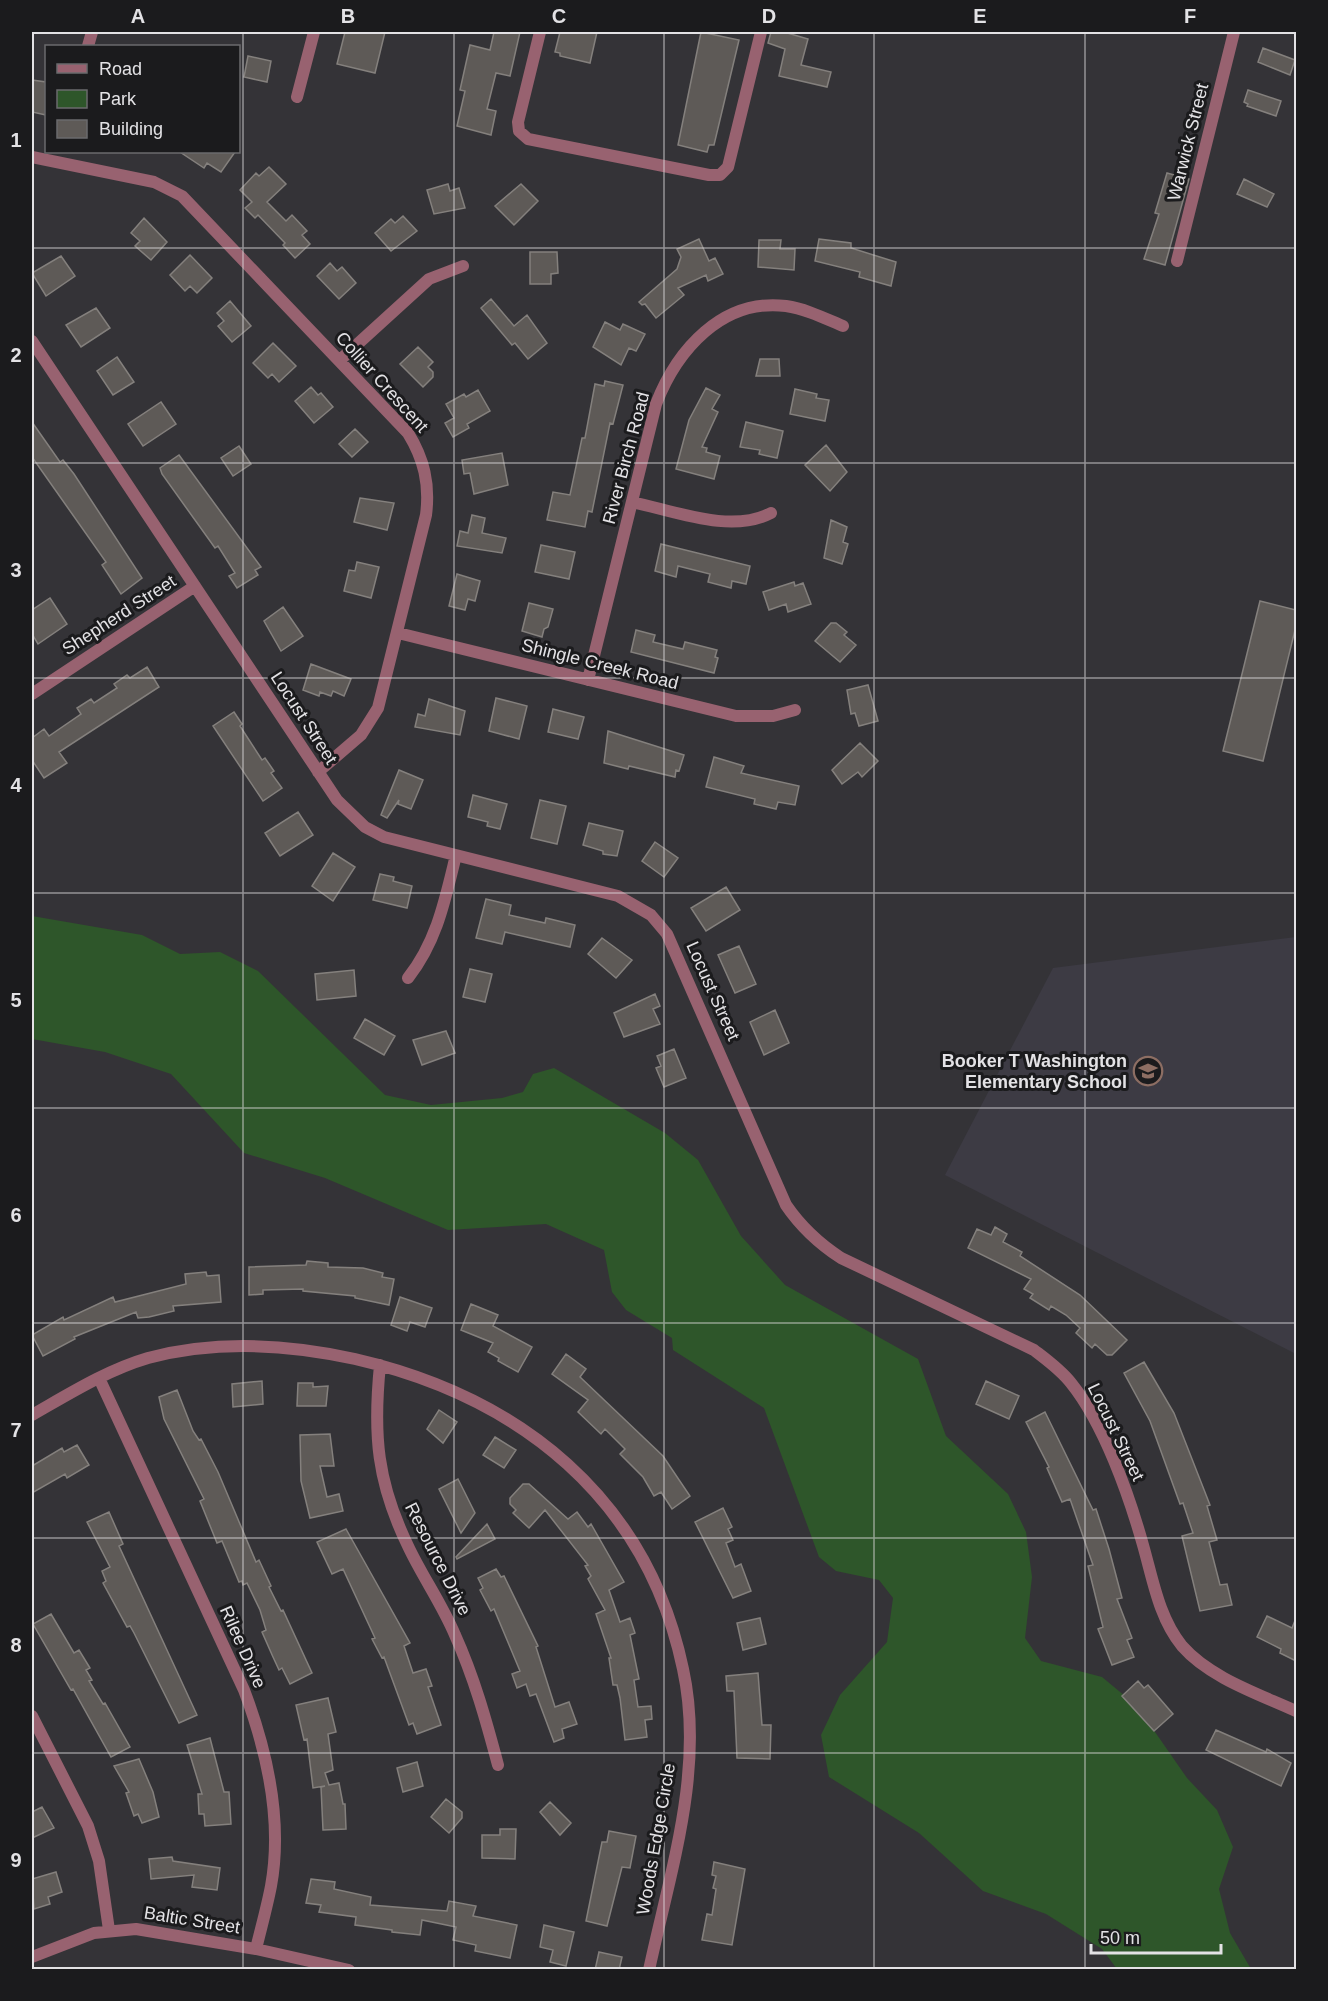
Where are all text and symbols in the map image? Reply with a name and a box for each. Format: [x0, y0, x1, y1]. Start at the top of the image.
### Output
text: A [131, 5, 145, 27]
text: B [341, 5, 355, 27]
text: C [552, 5, 566, 27]
text: D [762, 5, 776, 27]
text: E [973, 5, 987, 27]
text: F [1184, 5, 1196, 27]
legend [45, 45, 240, 153]
text: Road [99, 59, 142, 79]
street label: Warwick Street [1164, 81, 1212, 203]
text: Park [99, 89, 137, 109]
text: Building [99, 119, 163, 139]
text: 1 [10, 129, 22, 151]
street label: Collier Crescent [332, 328, 432, 436]
text: 2 [10, 344, 22, 366]
street label: River Birch Road [599, 390, 653, 526]
text: 3 [10, 559, 22, 581]
street label: Shepherd Street [59, 571, 179, 659]
street label: Shingle Creek Road [519, 635, 681, 693]
street label: Locust Street [267, 668, 341, 768]
text: 4 [10, 774, 22, 796]
street label: Locust Street [682, 938, 744, 1044]
text: 5 [10, 989, 22, 1011]
place label: Booker T Washington Elementary School [942, 1051, 1127, 1092]
school or university icon: Booker T Washington Elementary School [1132, 1055, 1164, 1087]
text: 6 [10, 1204, 22, 1226]
street label: Locust Street [1084, 1380, 1148, 1484]
text: 7 [10, 1419, 22, 1441]
street label: Resource Drive [401, 1499, 475, 1619]
street label: Rilee Drive [216, 1603, 270, 1691]
text: 8 [10, 1634, 22, 1656]
street label: Woods Edge Circle [633, 1762, 679, 1916]
text: 9 [10, 1849, 22, 1871]
street label: Baltic Street [143, 1903, 241, 1937]
scale bar [1091, 1917, 1222, 1955]
text: 50 m [1100, 1928, 1140, 1948]

